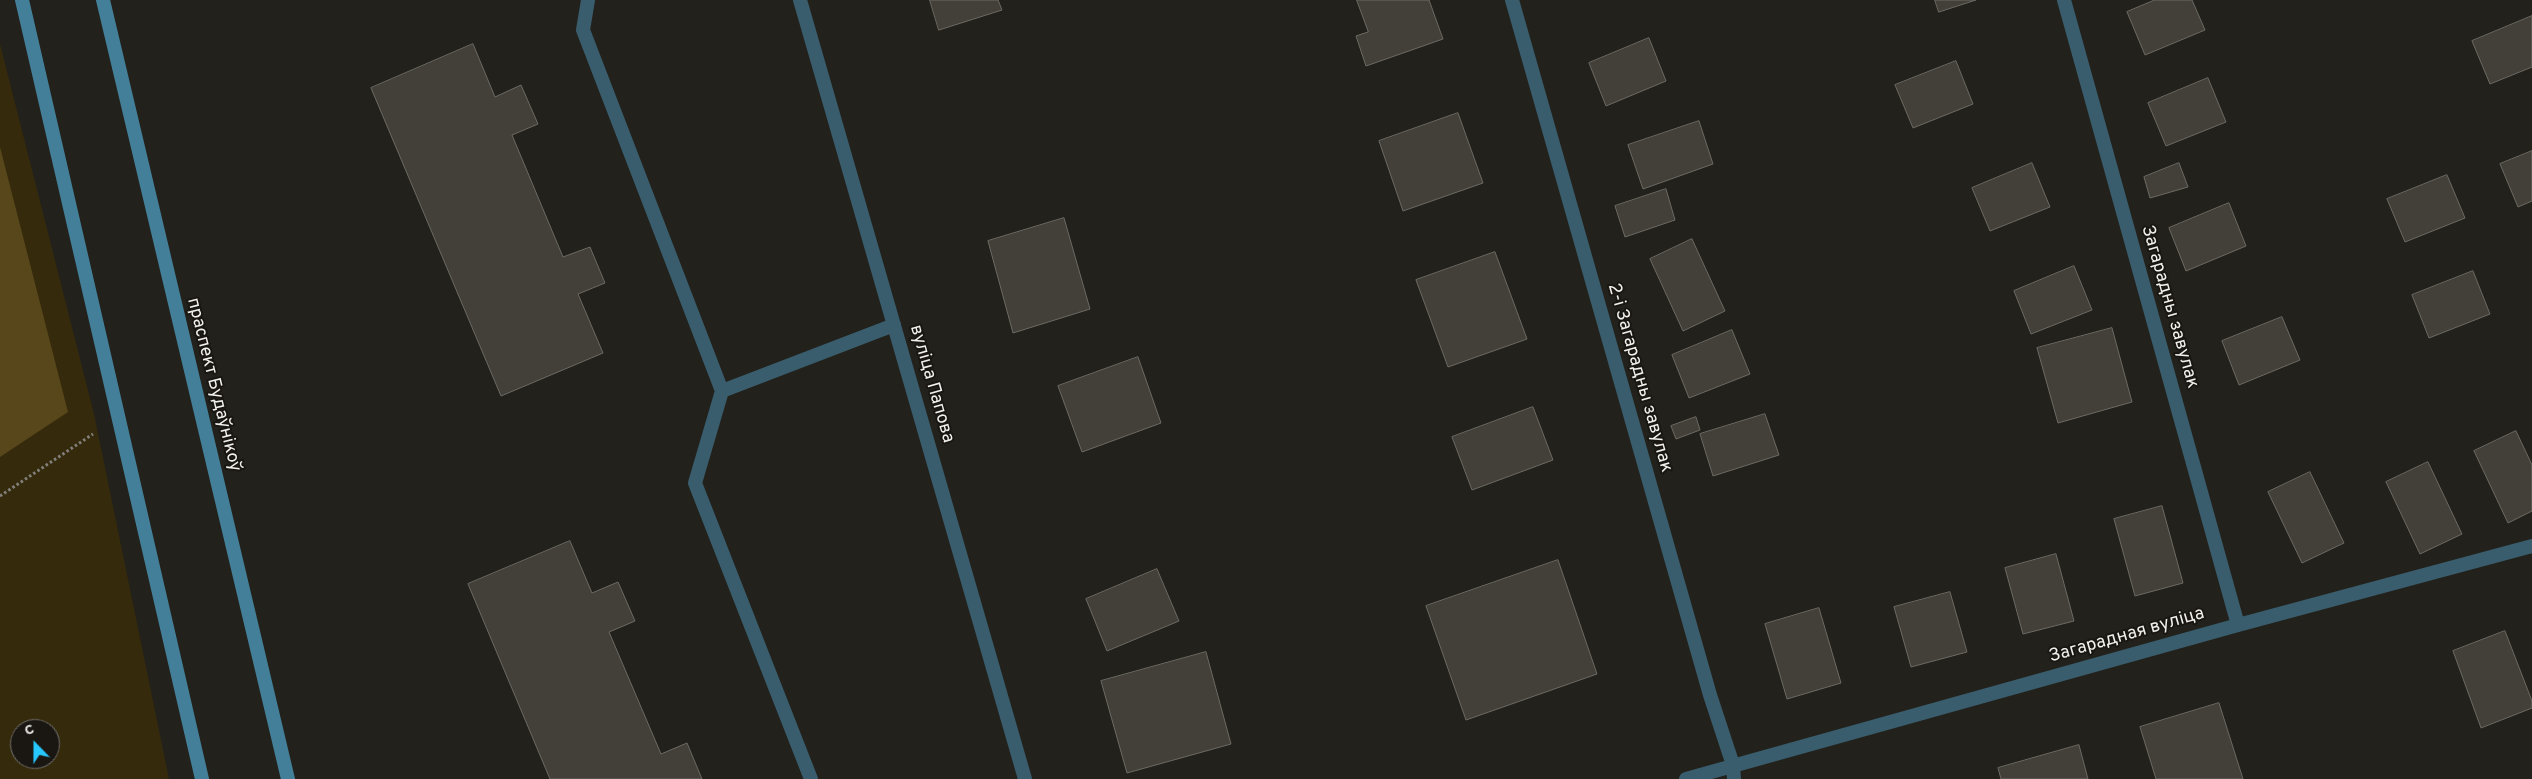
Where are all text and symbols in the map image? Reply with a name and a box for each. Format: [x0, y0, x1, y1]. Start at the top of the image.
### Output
street label: Загарадны завулак [2135, 223, 2203, 391]
street label: 2-і Загарадны завулак [1602, 281, 1676, 475]
street label: праспект Будаўнікоў [181, 296, 245, 474]
street label: вуліца Папова [904, 323, 958, 445]
street label: Загарадная вуліца [2047, 603, 2207, 669]
north arrow [10, 719, 60, 769]
text: С [22, 721, 37, 740]

